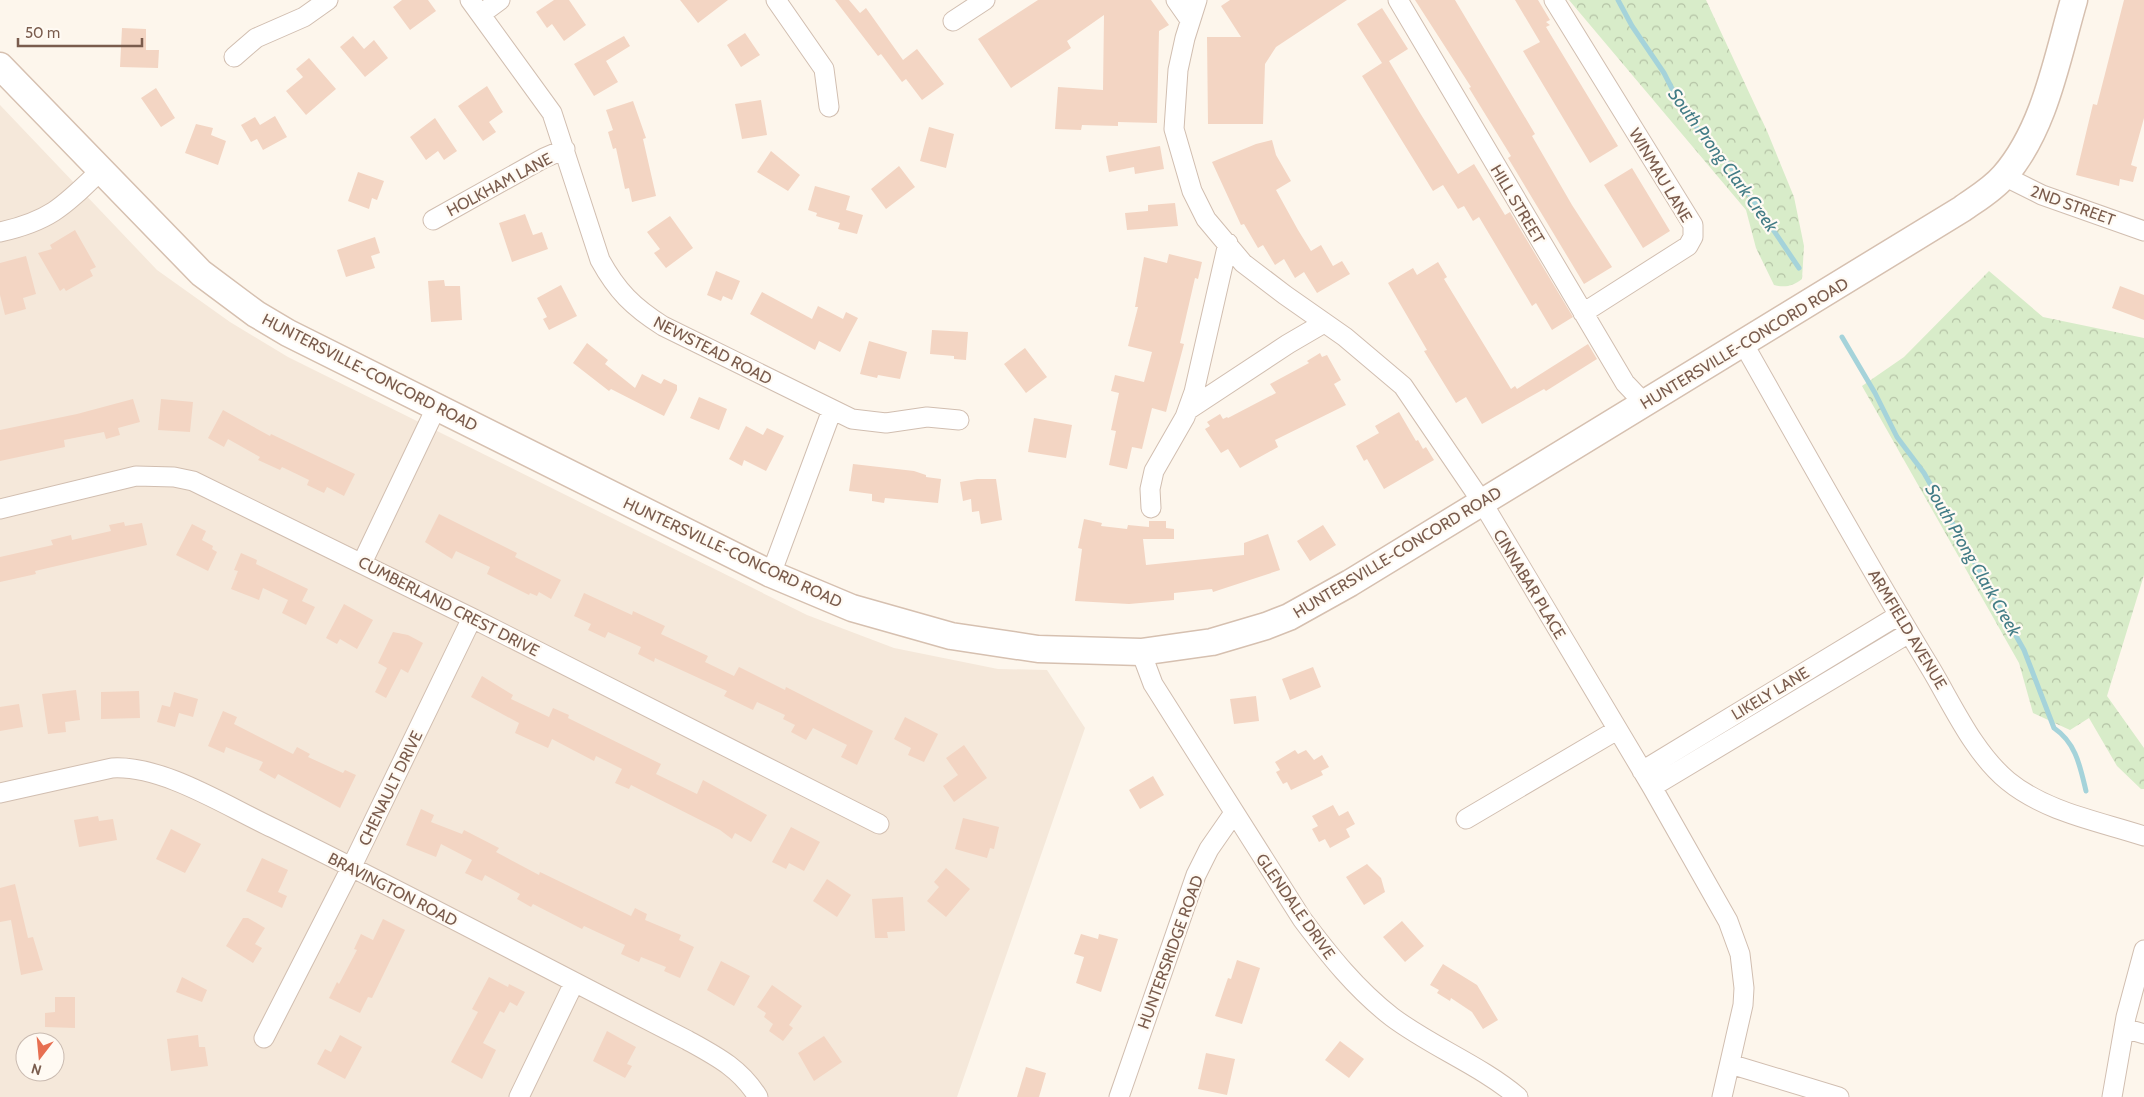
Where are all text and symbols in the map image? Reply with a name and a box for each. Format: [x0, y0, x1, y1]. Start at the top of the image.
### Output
scale bar [18, 15, 141, 47]
text: 50 m [25, 24, 60, 42]
water label: South Prong Clark Creek [1663, 84, 1783, 237]
street label: WINMAU LANE [1625, 125, 1696, 226]
street label: HOLKHAM LANE [443, 149, 555, 220]
street label: HILL STREET [1487, 161, 1549, 248]
street label: 2ND STREET [2028, 181, 2118, 230]
street label: HUNTERSVILLE-CONCORD ROAD [1637, 274, 1852, 413]
street label: HUNTERSVILLE-CONCORD ROAD [259, 310, 481, 435]
street label: NEWSTEAD ROAD [650, 312, 775, 389]
water label: South Prong Clark Creek [1920, 480, 2026, 641]
street label: HUNTERSVILLE-CONCORD ROAD [1290, 483, 1505, 622]
street label: HUNTERSVILLE-CONCORD ROAD [620, 493, 845, 612]
street label: CINNABAR PLACE [1489, 526, 1570, 643]
street label: CUMBERLAND CREST DRIVE [355, 552, 543, 660]
street label: ARMFIELD AVENUE [1864, 566, 1951, 693]
street label: LIKELY LANE [1728, 663, 1813, 724]
street label: CHENAULT DRIVE [354, 728, 427, 849]
street label: BRAVINGTON ROAD [325, 849, 461, 930]
street label: GLENDALE DRIVE [1252, 850, 1339, 963]
street label: HUNTERSRIDGE ROAD [1134, 873, 1207, 1032]
north arrow [15, 1032, 65, 1082]
text: N [29, 1059, 44, 1080]

